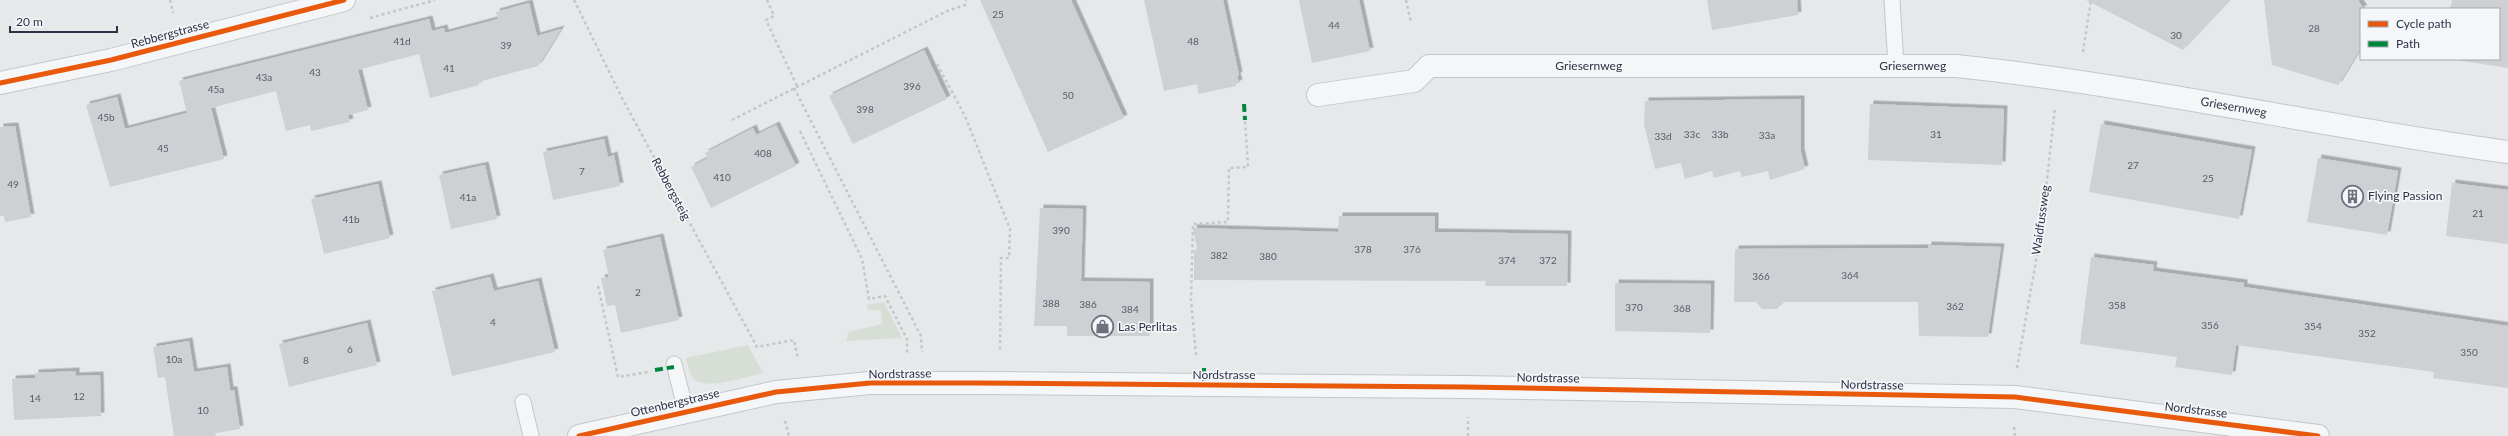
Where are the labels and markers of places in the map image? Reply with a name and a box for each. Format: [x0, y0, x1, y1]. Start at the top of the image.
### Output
building icon: Flying Passion [2340, 183, 2366, 209]
place label: Flying Passion [2368, 188, 2442, 203]
shop icon: Las Perlitas [1089, 314, 1115, 340]
place label: Las Perlitas [1118, 319, 1177, 334]

